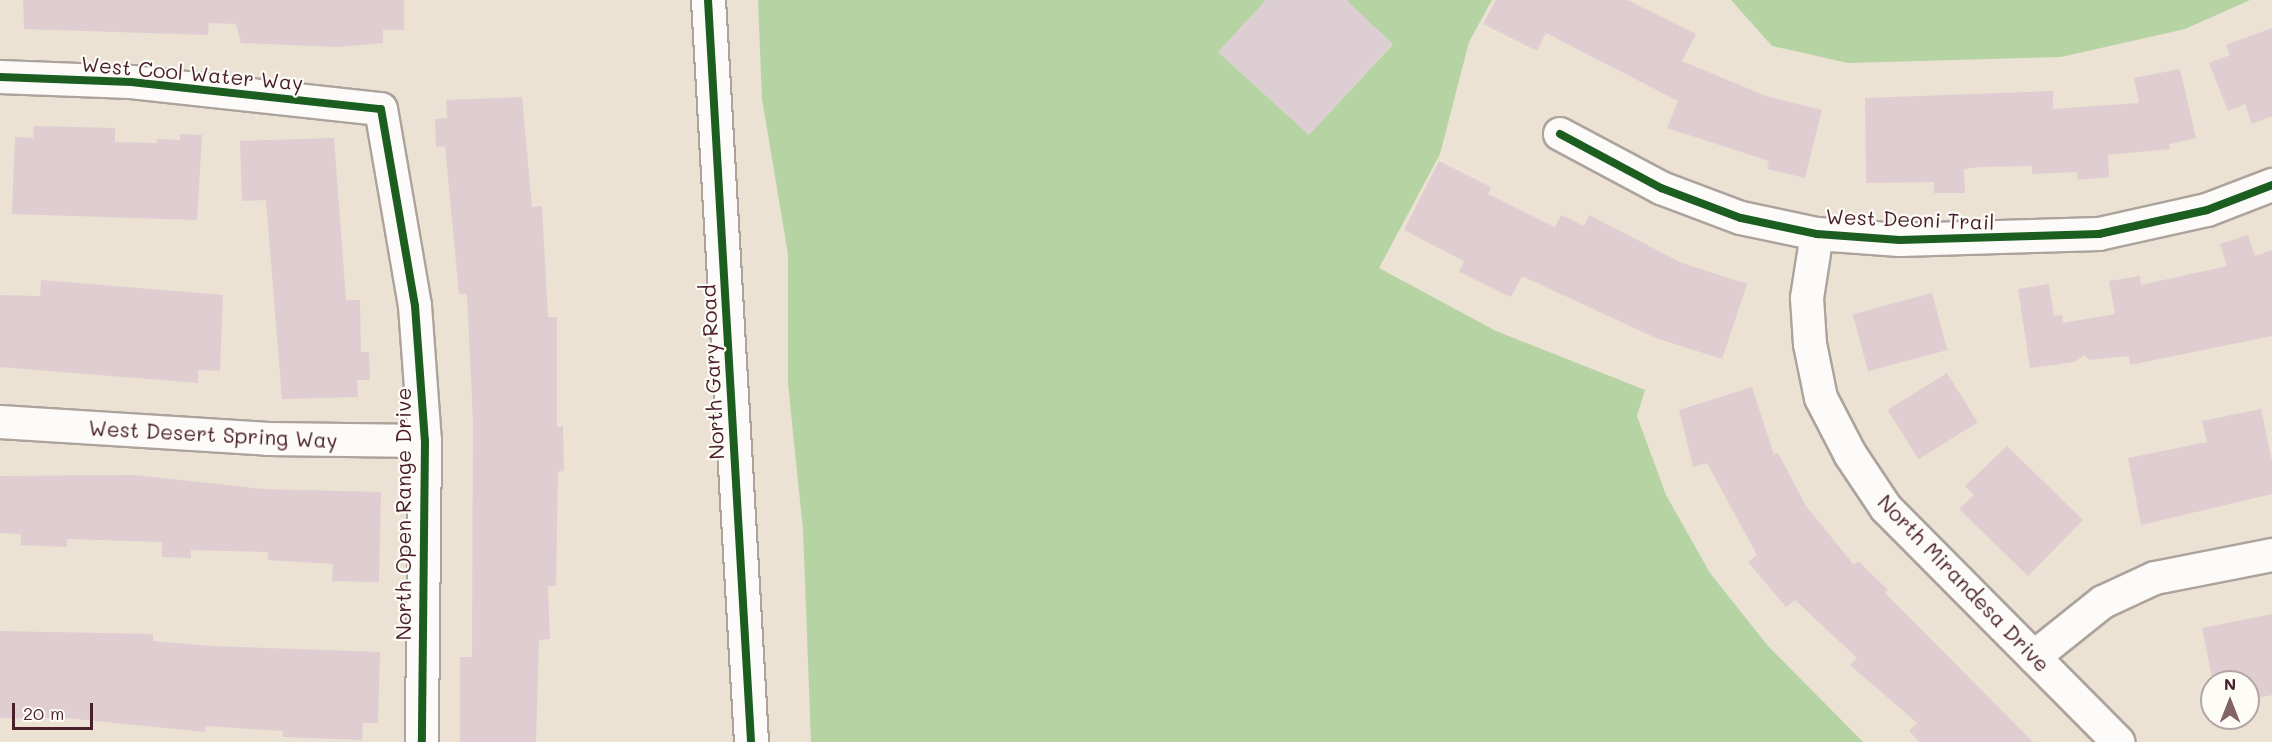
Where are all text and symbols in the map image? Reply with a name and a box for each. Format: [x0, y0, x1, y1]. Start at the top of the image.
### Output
street label: West Cool Water Way [80, 51, 304, 95]
street label: West Deoni Trail [1825, 203, 1995, 235]
street label: North Gary Road [695, 284, 729, 460]
street label: North Open Range Drive [390, 388, 416, 640]
street label: West Desert Spring Way [88, 415, 338, 453]
street label: North Mirandesa Drive [1873, 489, 2055, 677]
north arrow [2200, 670, 2260, 730]
text: N [2224, 673, 2236, 694]
scale bar [15, 691, 96, 729]
text: 20 m [23, 701, 64, 725]

